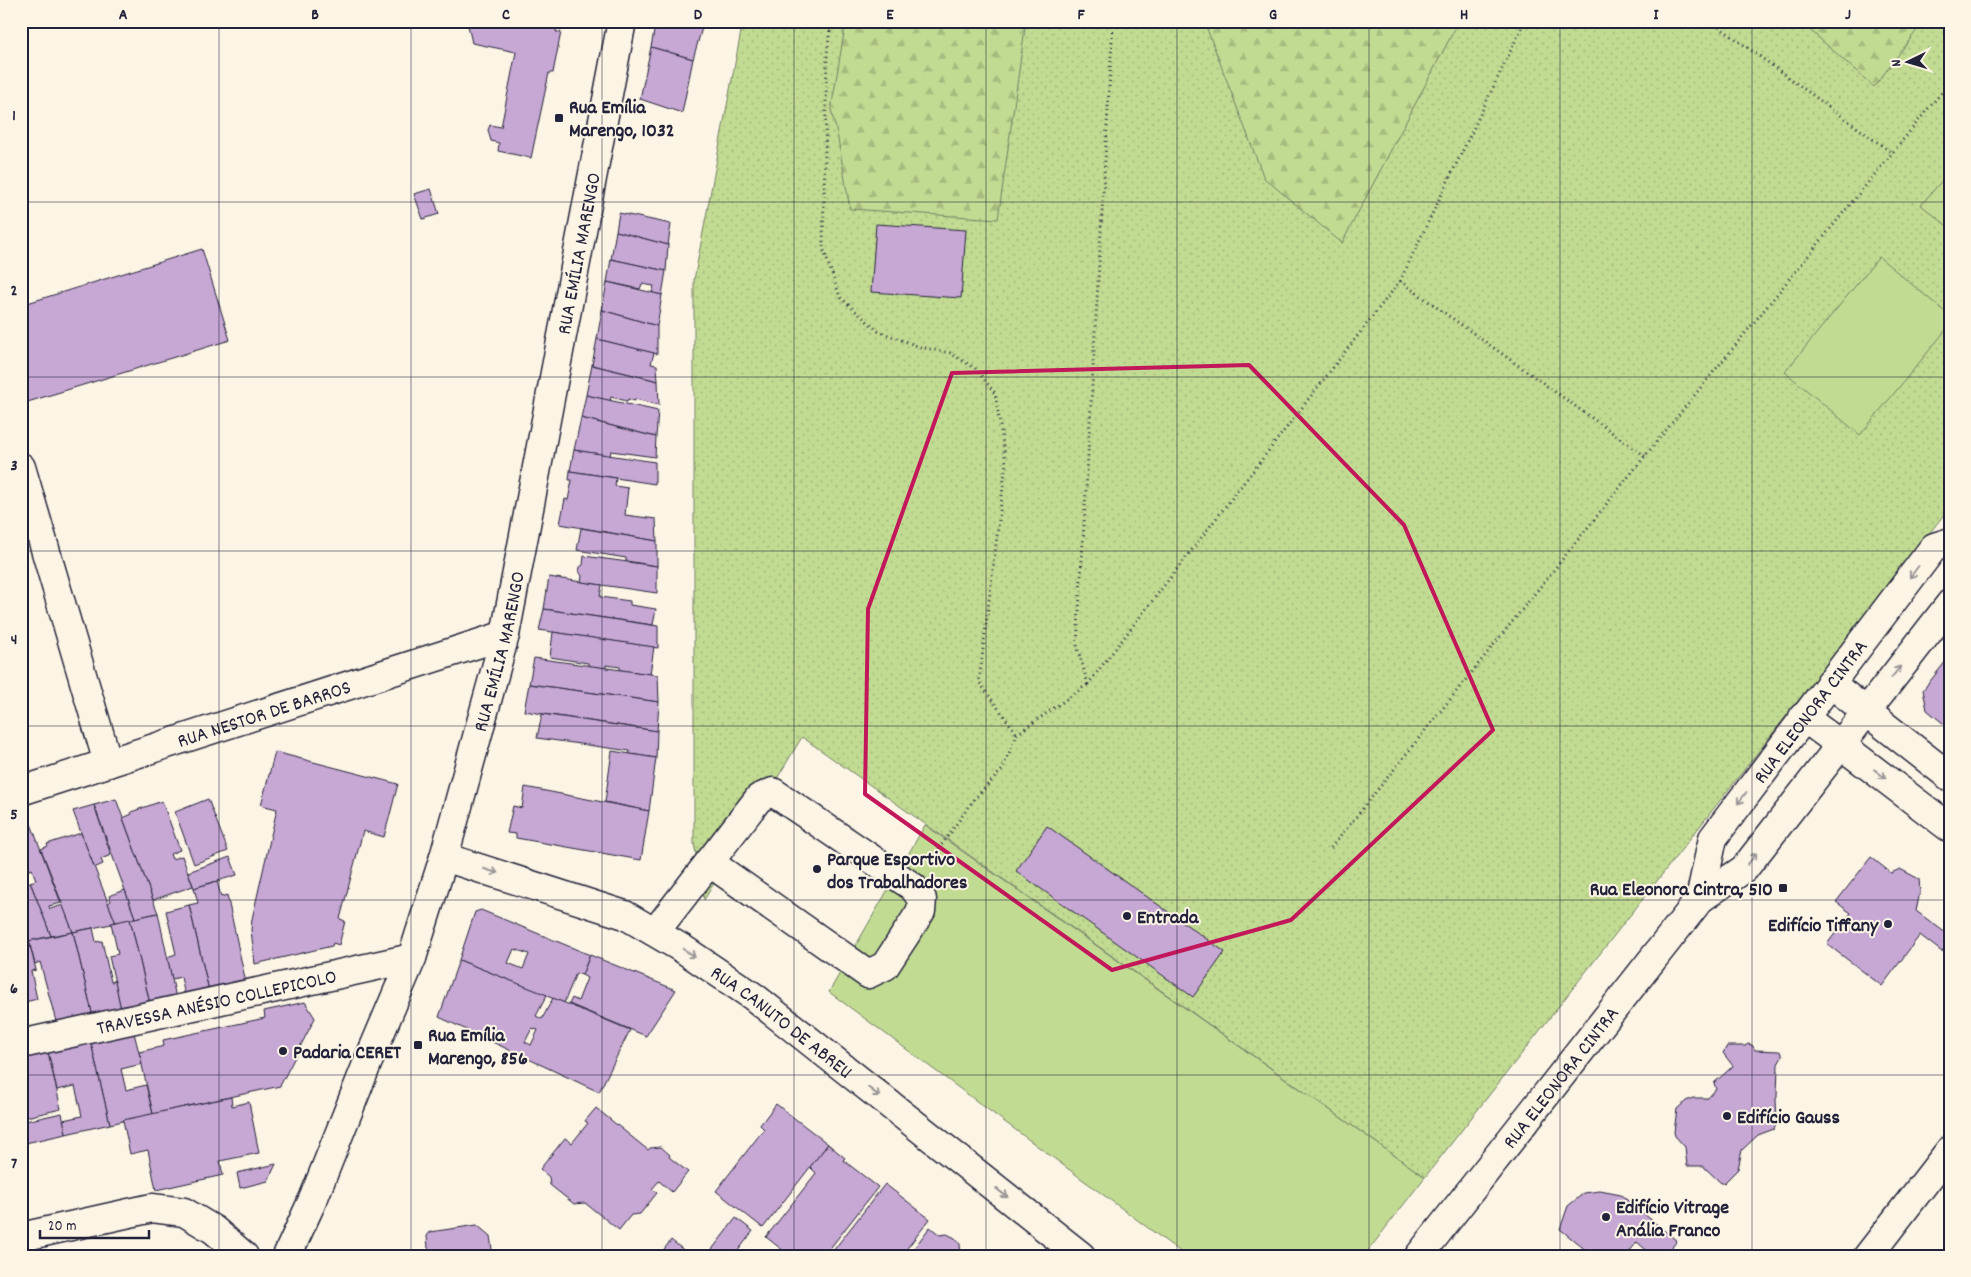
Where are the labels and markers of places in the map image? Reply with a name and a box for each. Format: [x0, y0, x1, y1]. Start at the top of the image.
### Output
place label: Rua Emília Marengo, 1032 [569, 95, 675, 146]
marker: Rua Emília Marengo, 1032 [553, 112, 565, 124]
place label: Parque Esportivo dos Trabalhadores [827, 847, 967, 898]
marker: Parque Esportivo dos Trabalhadores [811, 863, 823, 875]
place label: Rua Eleonora Cintra, 510 [1590, 877, 1773, 905]
marker: Rua Eleonora Cintra, 510 [1777, 882, 1789, 894]
place label: Entrada [1137, 905, 1199, 933]
marker: Entrada [1121, 910, 1133, 922]
place label: Edifício Tiffany [1768, 913, 1879, 941]
marker: Edifício Tiffany [1882, 918, 1894, 930]
place label: Rua Emília Marengo, 856 [428, 1023, 528, 1074]
marker: Rua Emília Marengo, 856 [412, 1039, 424, 1051]
place label: Padaria CERET [293, 1040, 402, 1068]
marker: Padaria CERET [277, 1045, 289, 1057]
place label: Edifício Gauss [1737, 1105, 1840, 1133]
marker: Edifício Gauss [1721, 1110, 1733, 1122]
place label: Edifício Vitrage Anália Franco [1616, 1195, 1729, 1246]
marker: Edifício Vitrage Anália Franco [1600, 1211, 1612, 1223]

